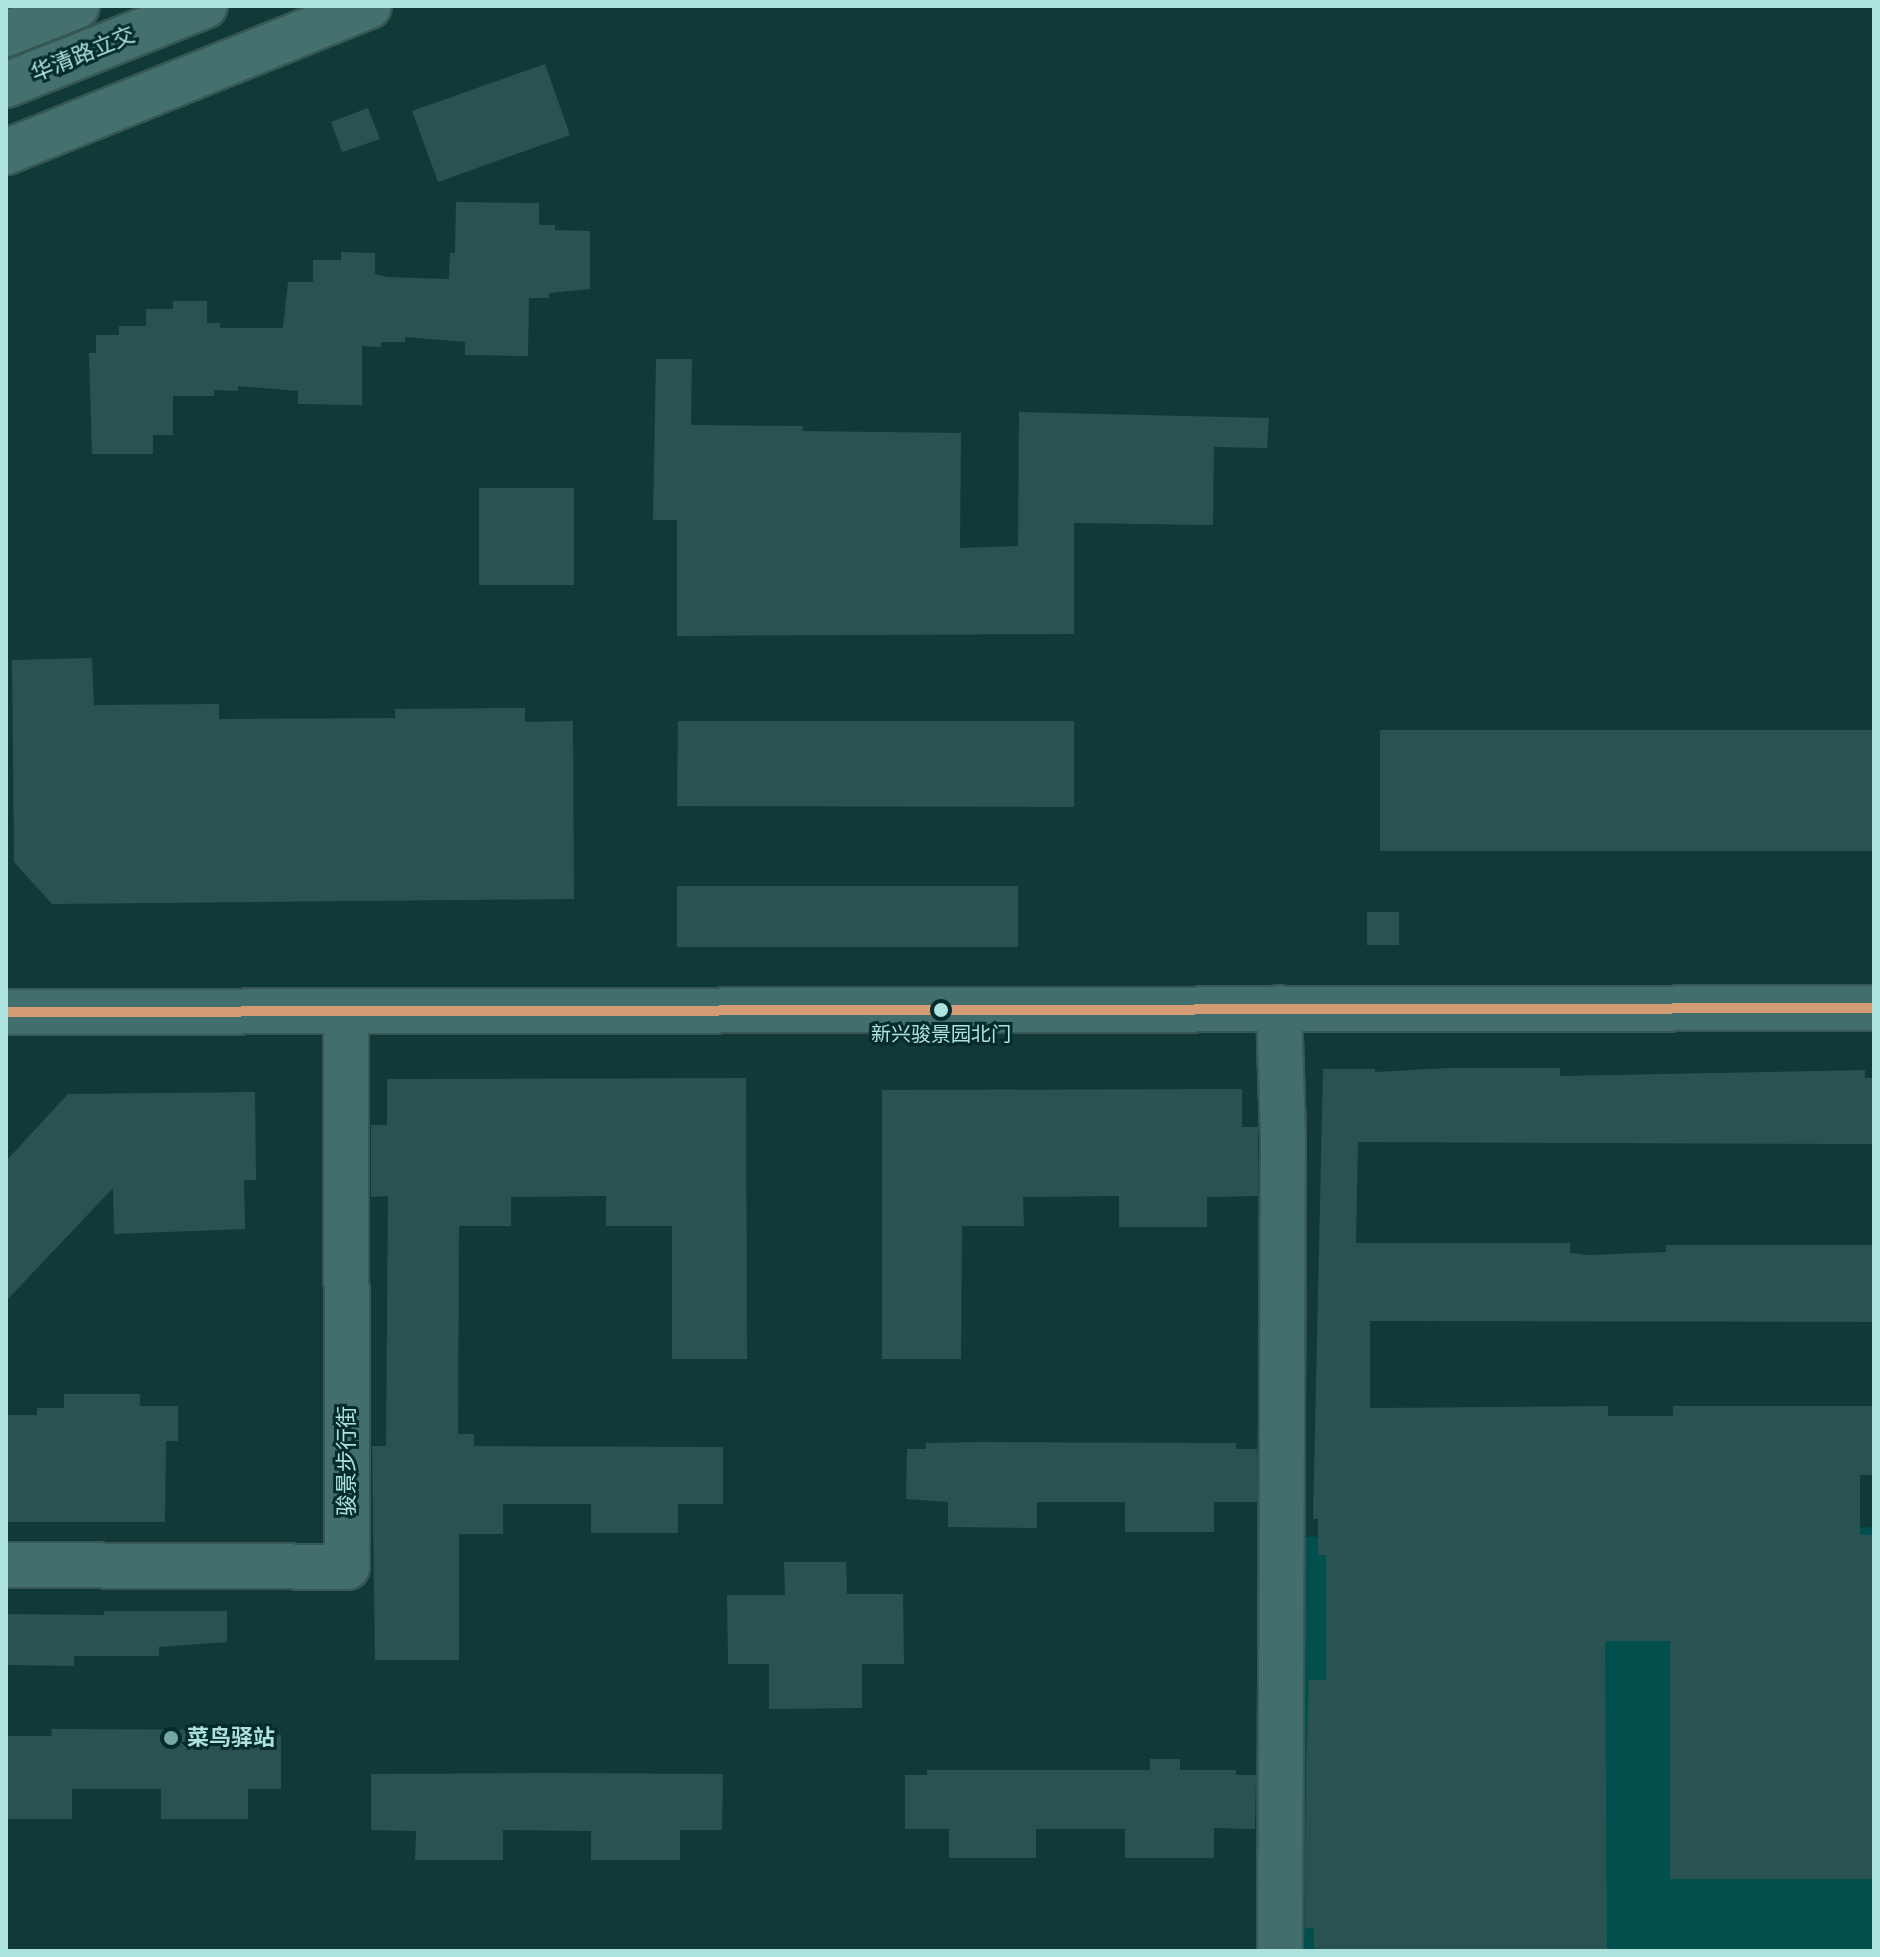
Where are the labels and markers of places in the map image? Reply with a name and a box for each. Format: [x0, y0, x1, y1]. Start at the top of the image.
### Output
marker: 新兴骏景园北门 [933, 1002, 949, 1018]
place label: 新兴骏景园北门 [871, 1022, 1011, 1046]
place label: 菜鸟驿站 [187, 1725, 275, 1751]
marker: 菜鸟驿站 [162, 1729, 180, 1747]

